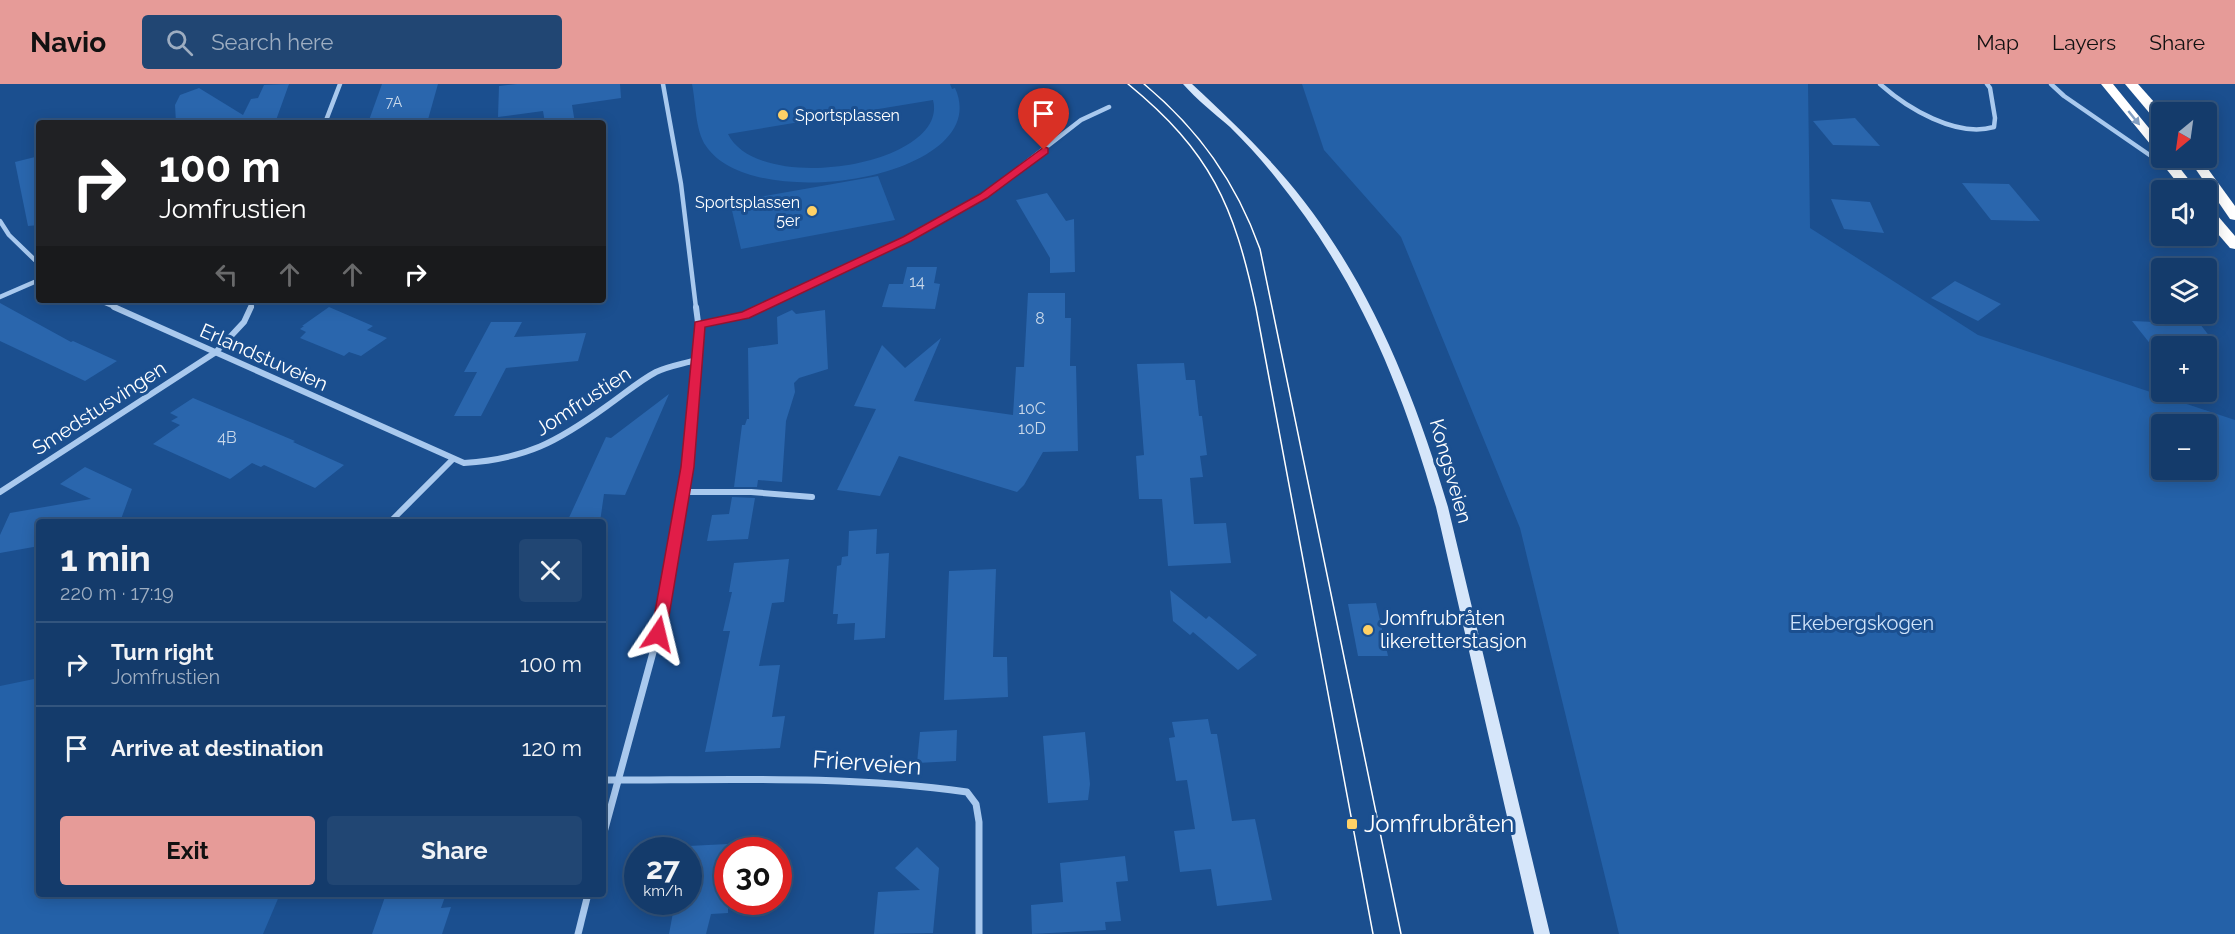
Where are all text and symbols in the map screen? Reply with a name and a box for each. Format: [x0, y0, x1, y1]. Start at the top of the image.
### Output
search box [142, 15, 562, 69]
text: Navio [30, 26, 106, 59]
icon: search [163, 26, 196, 59]
text: Search here [211, 29, 333, 55]
text: Map [1976, 30, 2019, 55]
text: Layers [2052, 30, 2116, 55]
text: Share [2149, 30, 2205, 55]
pin [1018, 88, 1069, 150]
house number: 7A [386, 94, 403, 110]
icon: arrive [1027, 97, 1060, 130]
north arrow [2151, 102, 2217, 168]
map controls [2151, 102, 2217, 480]
place label: Sportsplassen [795, 106, 900, 125]
marker: Sportsplassen [776, 108, 790, 122]
one-way arrow [2128, 110, 2141, 126]
text: 100 m [159, 143, 281, 192]
icon: right [60, 144, 138, 222]
button: sound [2151, 180, 2217, 246]
text: Jomfrustien [159, 193, 306, 224]
place label: Sportsplassen 5er [695, 193, 800, 230]
marker: Sportsplassen 5er [805, 204, 819, 218]
icon: left [210, 258, 243, 291]
icon: ahead [273, 258, 306, 291]
icon: ahead [336, 258, 369, 291]
icon: right [399, 258, 432, 291]
button: layers [2151, 258, 2217, 324]
house number: 14 [909, 272, 925, 291]
house number: 8 [1035, 309, 1045, 328]
street label: Erlandstuveien [196, 318, 332, 396]
button: + [2151, 336, 2217, 402]
street label: Smedstusvingen [28, 356, 170, 460]
street label: Jomfrustien [531, 361, 635, 441]
house number: 10C [1018, 399, 1046, 418]
button: − [2151, 414, 2217, 480]
street label: Kongsveien [1425, 416, 1477, 526]
house number: 10D [1018, 419, 1046, 438]
house number: 4B [217, 428, 237, 447]
text: 1 min [60, 537, 151, 579]
button: close [519, 539, 582, 602]
text: 220 m · 17:19 [60, 581, 174, 605]
position arrow [626, 602, 690, 666]
place label: Jomfrubråten likeretterstasjon [1380, 606, 1527, 653]
park label: Ekebergskogen [1790, 611, 1934, 635]
marker: Jomfrubråten likeretterstasjon [1361, 623, 1375, 637]
text: Turn right [111, 639, 214, 665]
icon: right [60, 648, 93, 681]
text: 100 m [520, 651, 582, 677]
text: Jomfrustien [111, 665, 220, 689]
icon: arrive [60, 732, 93, 765]
text: Arrive at destination [111, 735, 324, 761]
text: 120 m [522, 735, 582, 761]
street label: Frierveien [812, 744, 922, 781]
place label: Jomfrubråten [1364, 809, 1514, 838]
button: Exit [60, 816, 315, 885]
button: Share [327, 816, 582, 885]
marker: Jomfrubråten [1345, 817, 1359, 831]
speed limit sign: 30 [714, 837, 792, 915]
text: 27 [646, 851, 680, 886]
text: km/h [643, 882, 683, 900]

